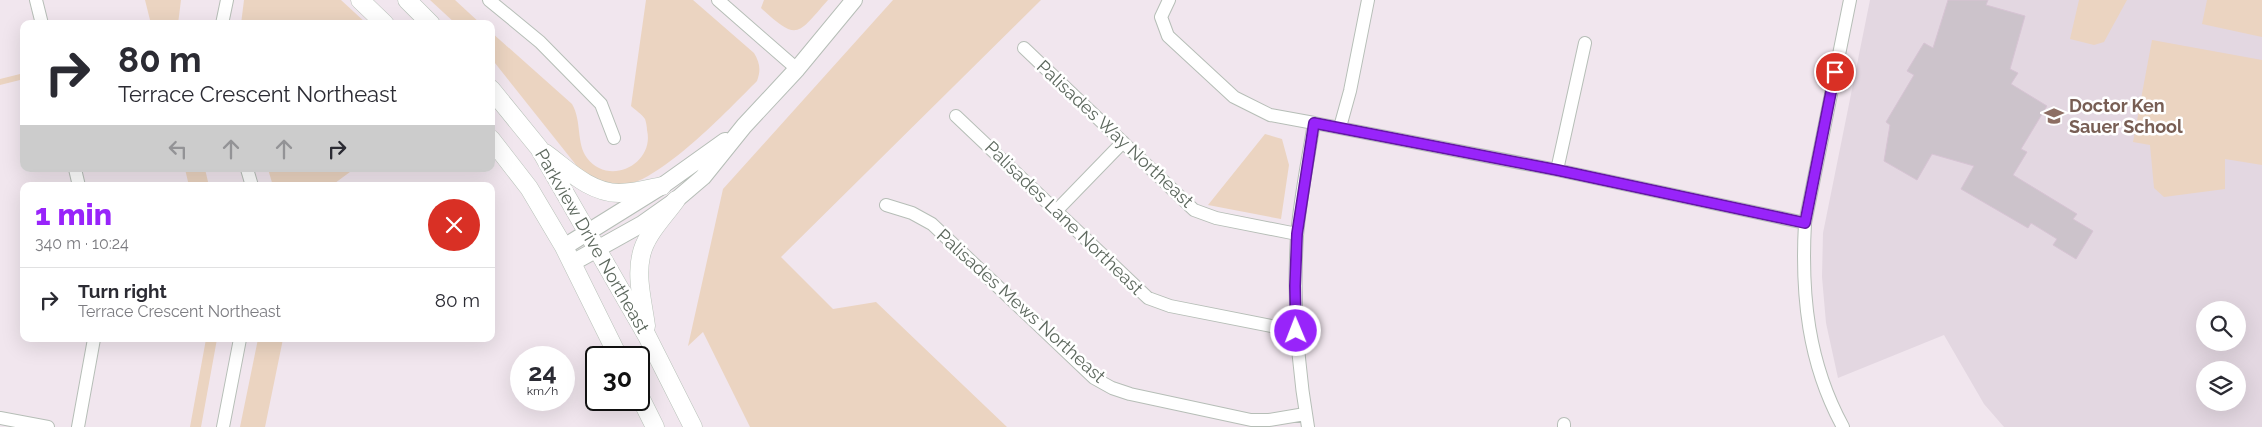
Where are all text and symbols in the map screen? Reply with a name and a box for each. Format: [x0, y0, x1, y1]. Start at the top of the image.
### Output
text: 80 m [118, 39, 202, 80]
icon: right [35, 40, 100, 105]
pin [1814, 51, 1856, 93]
street label: Palisades Way Northeast [1033, 56, 1198, 212]
icon: arrive [1821, 58, 1849, 86]
text: Terrace Crescent Northeast [118, 81, 397, 107]
place label: Doctor Ken Sauer School [2069, 95, 2183, 137]
school or university icon: Doctor Ken Sauer School [2043, 105, 2065, 127]
icon: left [164, 135, 192, 163]
icon: ahead [217, 135, 245, 163]
icon: ahead [270, 135, 298, 163]
icon: right [323, 135, 351, 163]
street label: Palisades Lane Northeast [981, 137, 1148, 299]
street label: Parkview Drive Northeast [531, 145, 654, 337]
text: 1 min [35, 197, 112, 232]
button: close [428, 199, 480, 251]
street label: Palisades Mews Northeast [933, 224, 1110, 387]
text: 340 m · 10:24 [35, 234, 129, 253]
text: Turn right [78, 280, 167, 302]
icon: right [35, 286, 63, 314]
text: 80 m [435, 289, 480, 311]
map controls [2196, 301, 2246, 411]
button: search [2196, 301, 2246, 351]
text: Terrace Crescent Northeast [78, 302, 281, 321]
position arrow [1269, 304, 1321, 356]
speed limit sign: 30 [585, 346, 650, 411]
text: 24 [528, 357, 557, 387]
button: layers [2196, 361, 2246, 411]
text: km/h [527, 384, 558, 398]

